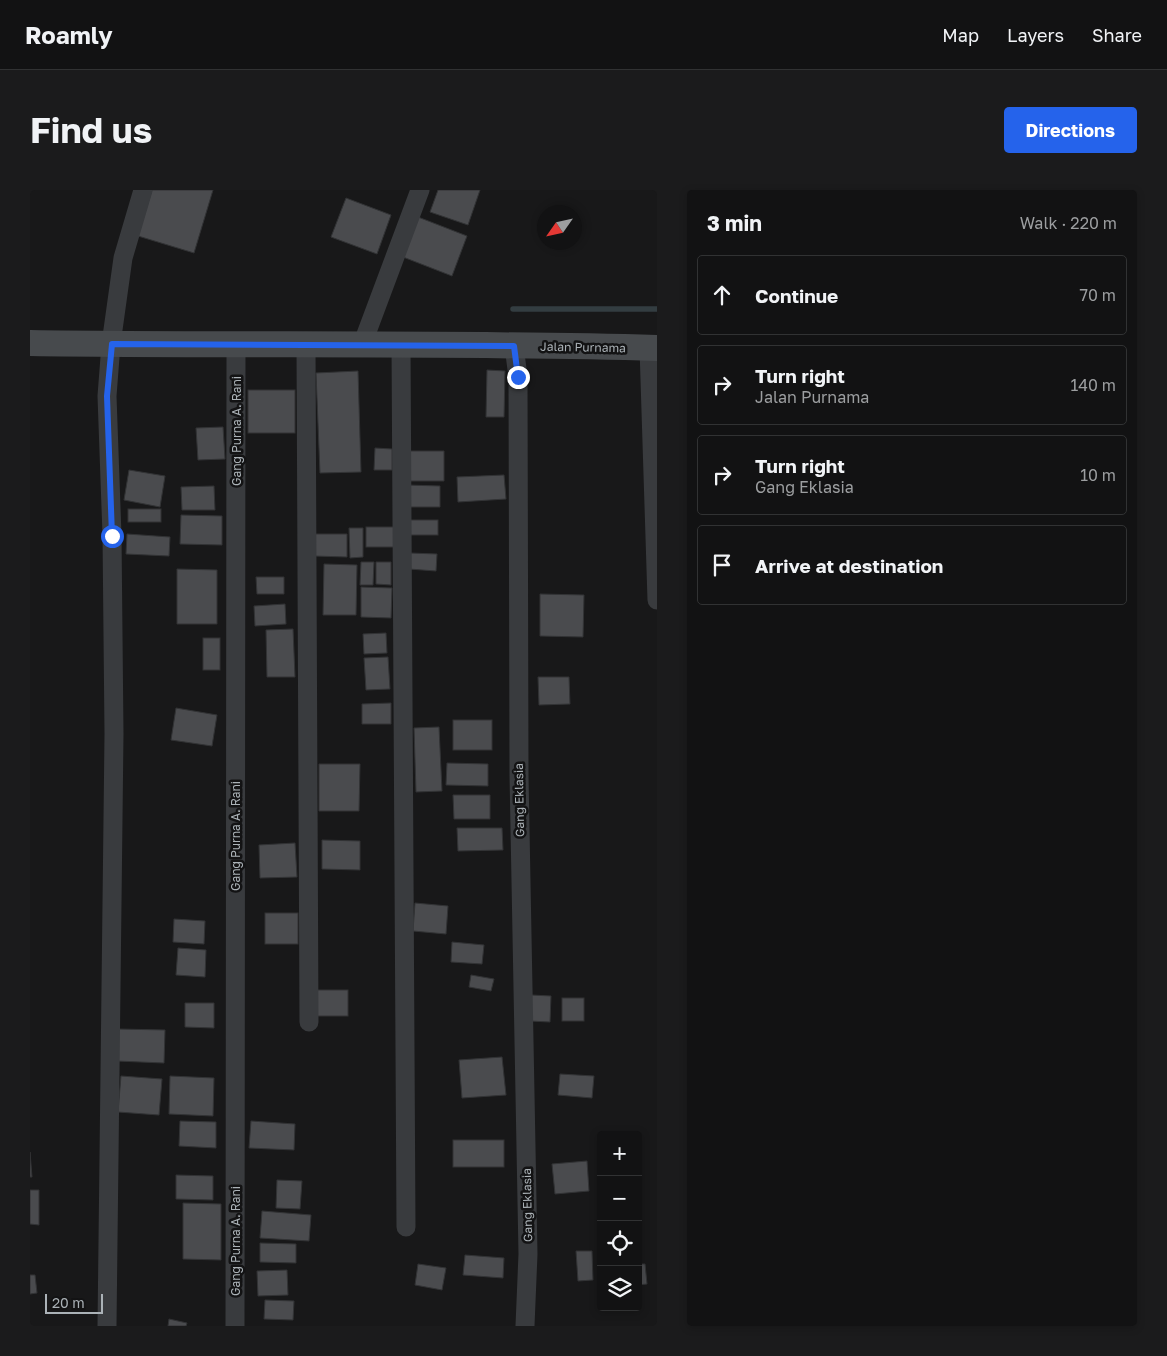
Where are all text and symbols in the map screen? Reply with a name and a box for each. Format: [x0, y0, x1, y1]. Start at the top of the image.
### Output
text: Roamly [25, 20, 113, 49]
text: Map [942, 24, 979, 46]
text: Layers [1007, 24, 1064, 46]
text: Share [1092, 24, 1142, 46]
button: Directions [1004, 107, 1137, 153]
text: Find us [30, 109, 152, 151]
north arrow [537, 205, 582, 250]
text: 3 min [707, 210, 762, 236]
text: Walk · 220 m [1020, 213, 1117, 233]
icon: ahead [708, 281, 736, 309]
text: Continue [755, 284, 838, 307]
text: 70 m [1079, 285, 1116, 305]
street label: Jalan Purnama [540, 339, 626, 355]
text: Turn right [755, 364, 845, 387]
route end [507, 366, 530, 389]
icon: right [708, 371, 736, 399]
text: 140 m [1070, 375, 1116, 395]
street label: Gang Purna A. Rani [229, 376, 244, 486]
text: Jalan Purnama [755, 387, 869, 407]
text: Turn right [755, 454, 845, 477]
icon: right [708, 461, 736, 489]
text: 10 m [1080, 465, 1116, 485]
text: Gang Eklasia [755, 477, 854, 497]
route start [101, 525, 124, 548]
icon: arrive [708, 551, 736, 579]
text: Arrive at destination [755, 554, 943, 577]
street label: Gang Eklasia [511, 763, 527, 837]
street label: Gang Purna A. Rani [228, 781, 243, 891]
map controls [597, 1131, 642, 1311]
button: + [597, 1131, 642, 1176]
street label: Gang Eklasia [519, 1168, 535, 1242]
button: − [597, 1176, 642, 1221]
street label: Gang Purna A. Rani [228, 1186, 243, 1296]
button: locate [597, 1221, 642, 1266]
button: layers [597, 1266, 642, 1311]
scale bar [45, 1291, 102, 1314]
text: 20 m [52, 1294, 85, 1311]

